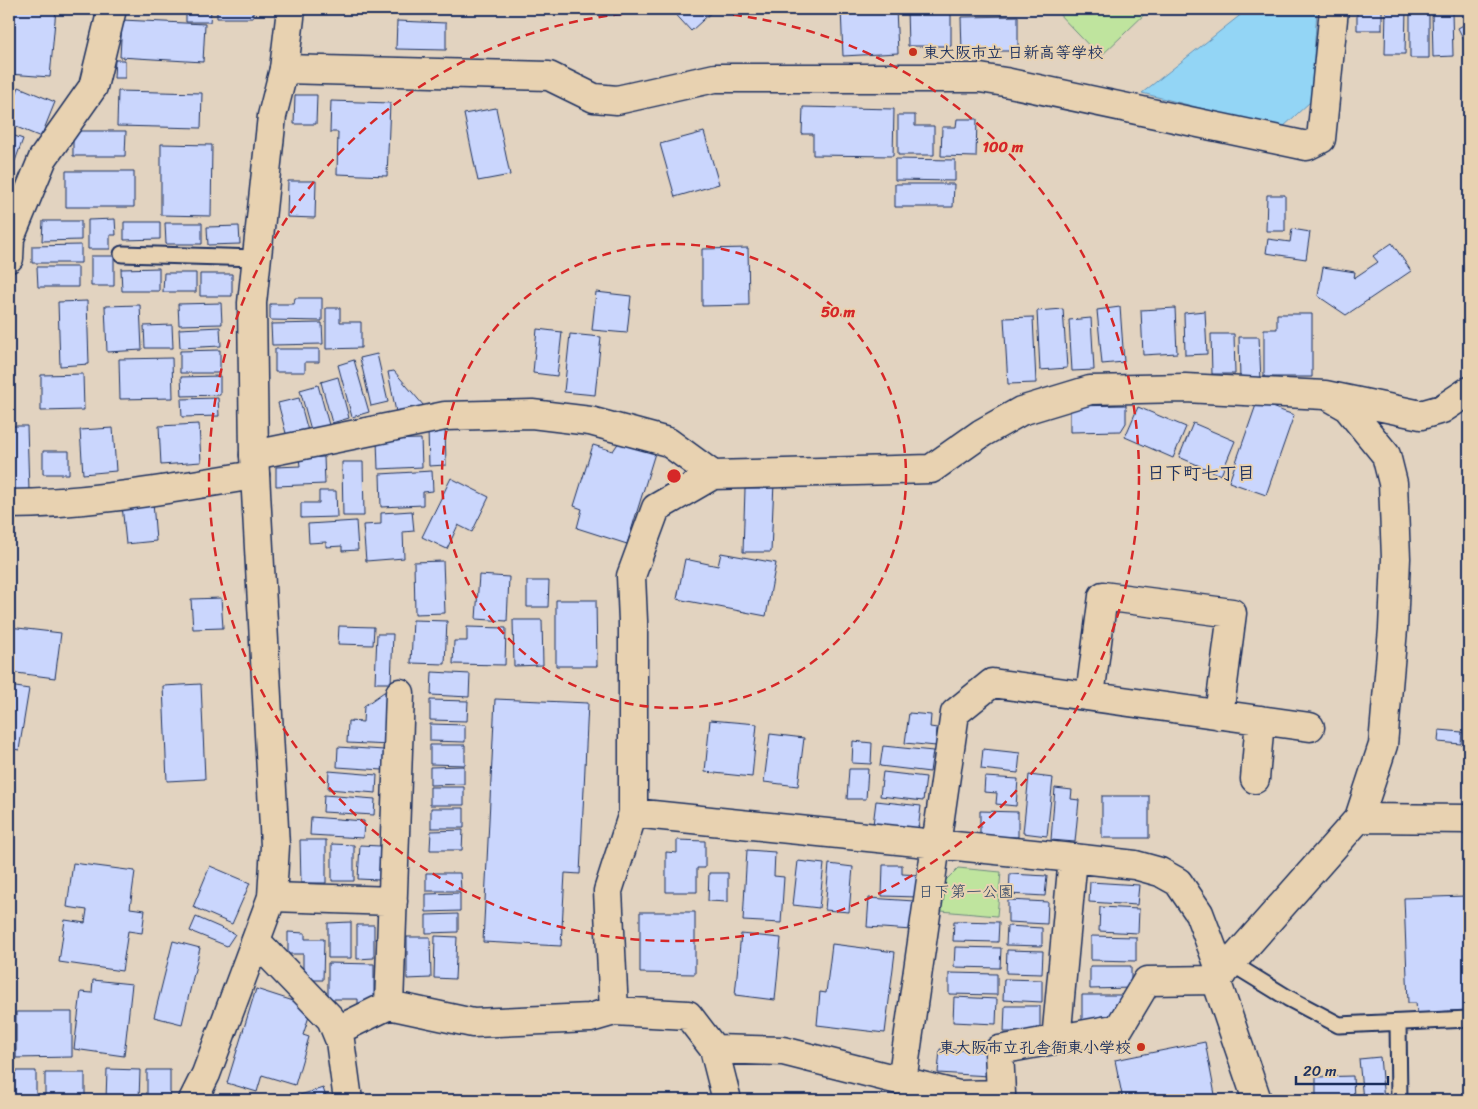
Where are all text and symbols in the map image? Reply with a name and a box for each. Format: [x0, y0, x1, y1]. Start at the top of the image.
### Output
place label: 東大阪市立 日新高等学校 [923, 38, 1103, 67]
marker: 東大阪市立 日新高等学校 [907, 46, 919, 58]
text: 100 m [983, 134, 1024, 160]
text: 50 m [821, 299, 856, 325]
district label: 日下町七丁目 [1147, 457, 1255, 489]
centre of rings [665, 467, 683, 485]
park label: 日下第一公園 [918, 877, 1014, 906]
place label: 東大阪市立孔舎衙東小学校 [939, 1033, 1131, 1062]
marker: 東大阪市立孔舎衙東小学校 [1135, 1041, 1147, 1053]
scale bar [1296, 1054, 1388, 1086]
text: 20 m [1303, 1058, 1337, 1084]

